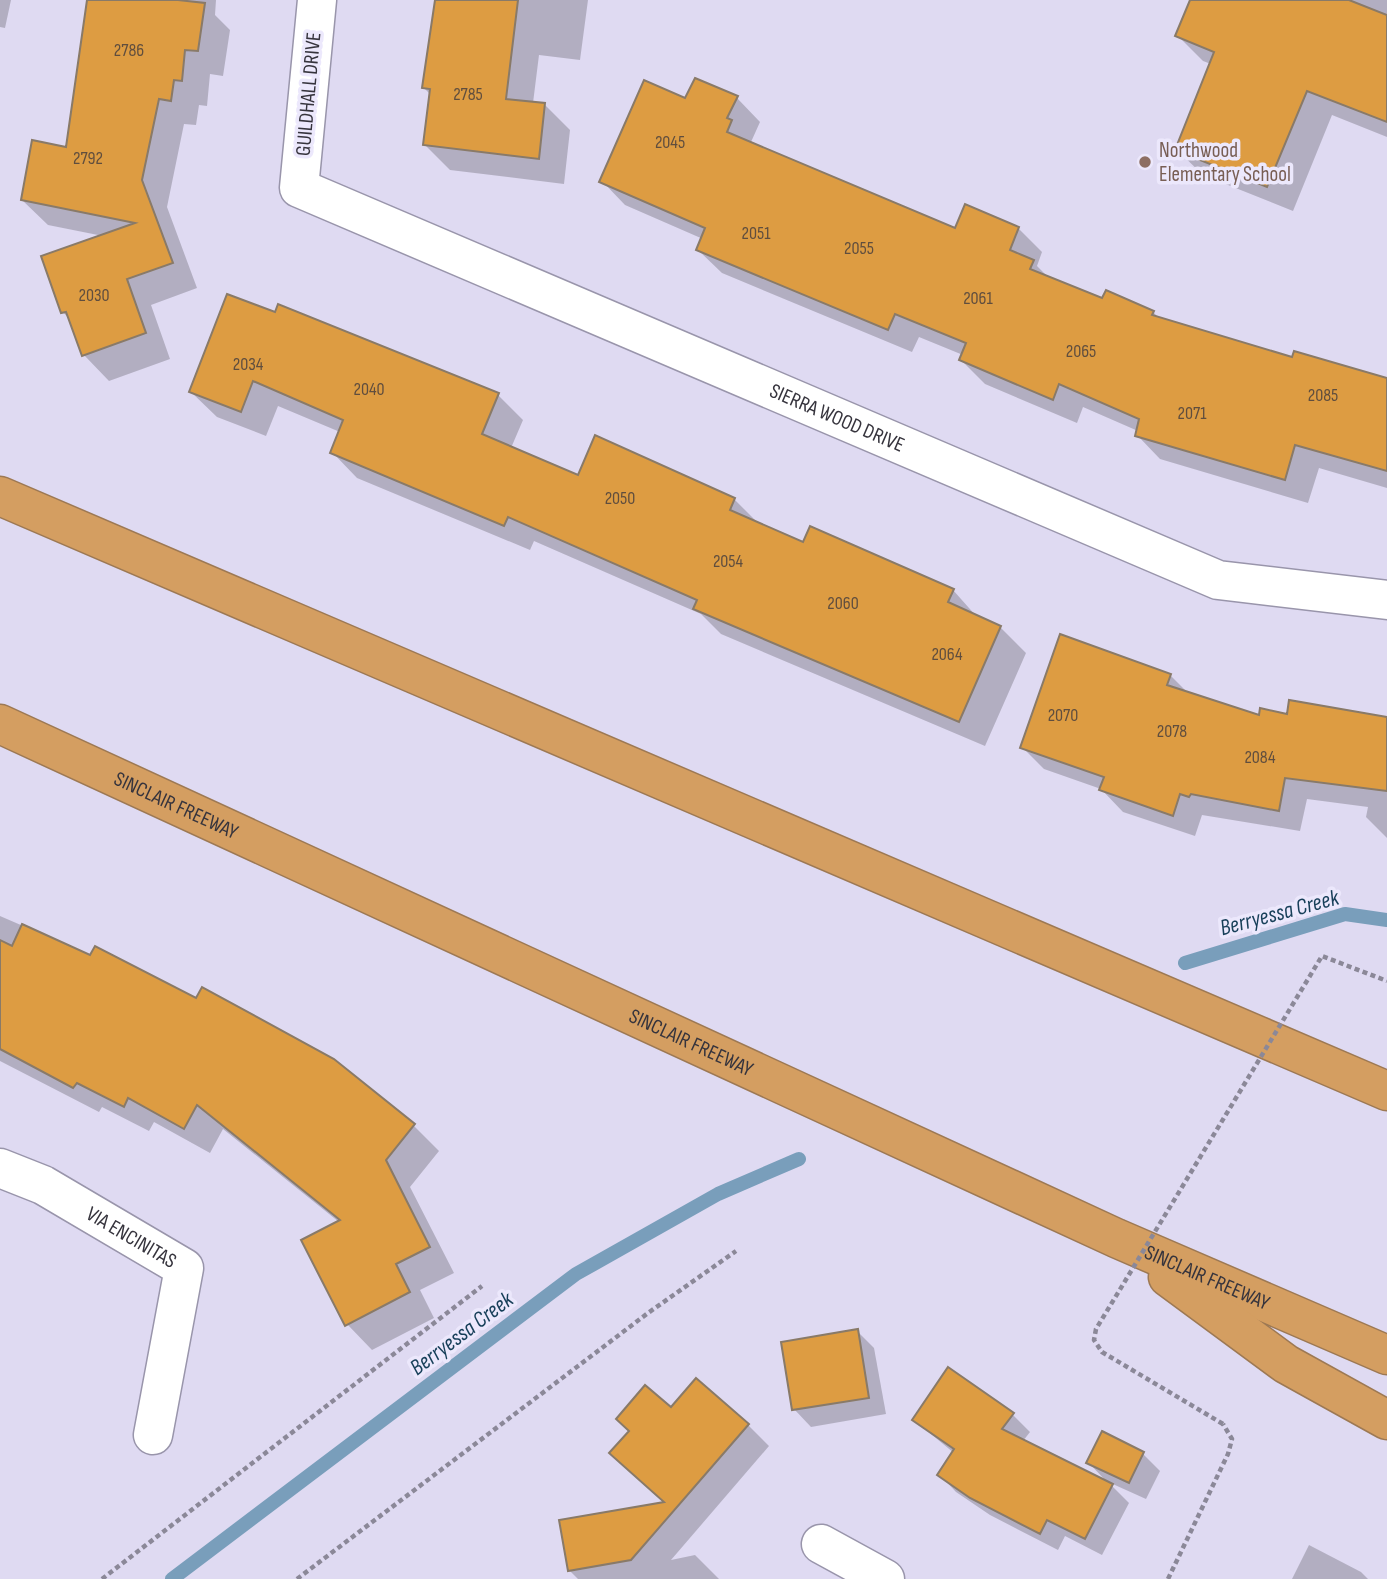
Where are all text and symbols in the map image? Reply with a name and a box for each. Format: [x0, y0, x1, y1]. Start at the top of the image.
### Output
street label: GUILDHALL DRIVE [291, 31, 326, 157]
house number: 2786 [114, 40, 144, 61]
house number: 2785 [453, 84, 483, 105]
house number: 2045 [655, 132, 685, 153]
place label: Northwood Elementary School [1159, 138, 1291, 187]
house number: 2792 [73, 148, 103, 169]
marker: Northwood Elementary School [1137, 154, 1153, 170]
house number: 2051 [742, 223, 771, 244]
house number: 2055 [844, 238, 874, 259]
house number: 2030 [78, 285, 110, 306]
house number: 2061 [963, 288, 994, 309]
house number: 2065 [1066, 341, 1096, 362]
house number: 2034 [233, 354, 264, 375]
street label: SIERRA WOOD DRIVE [766, 378, 908, 458]
house number: 2040 [354, 379, 385, 400]
house number: 2085 [1308, 385, 1338, 406]
house number: 2071 [1178, 403, 1207, 424]
house number: 2050 [605, 488, 635, 509]
house number: 2054 [713, 551, 744, 572]
house number: 2060 [827, 593, 859, 614]
house number: 2064 [931, 644, 963, 665]
house number: 2070 [1048, 705, 1078, 726]
house number: 2078 [1157, 721, 1187, 742]
house number: 2084 [1244, 747, 1276, 768]
street label: SINCLAIR FREEWAY [110, 766, 242, 845]
water label: Berryessa Creek [1217, 883, 1343, 942]
street label: SINCLAIR FREEWAY [625, 1003, 757, 1082]
street label: VIA ENCINITAS [82, 1201, 181, 1274]
street label: SINCLAIR FREEWAY [1141, 1240, 1274, 1316]
water label: Berryessa Creek [404, 1285, 520, 1382]

